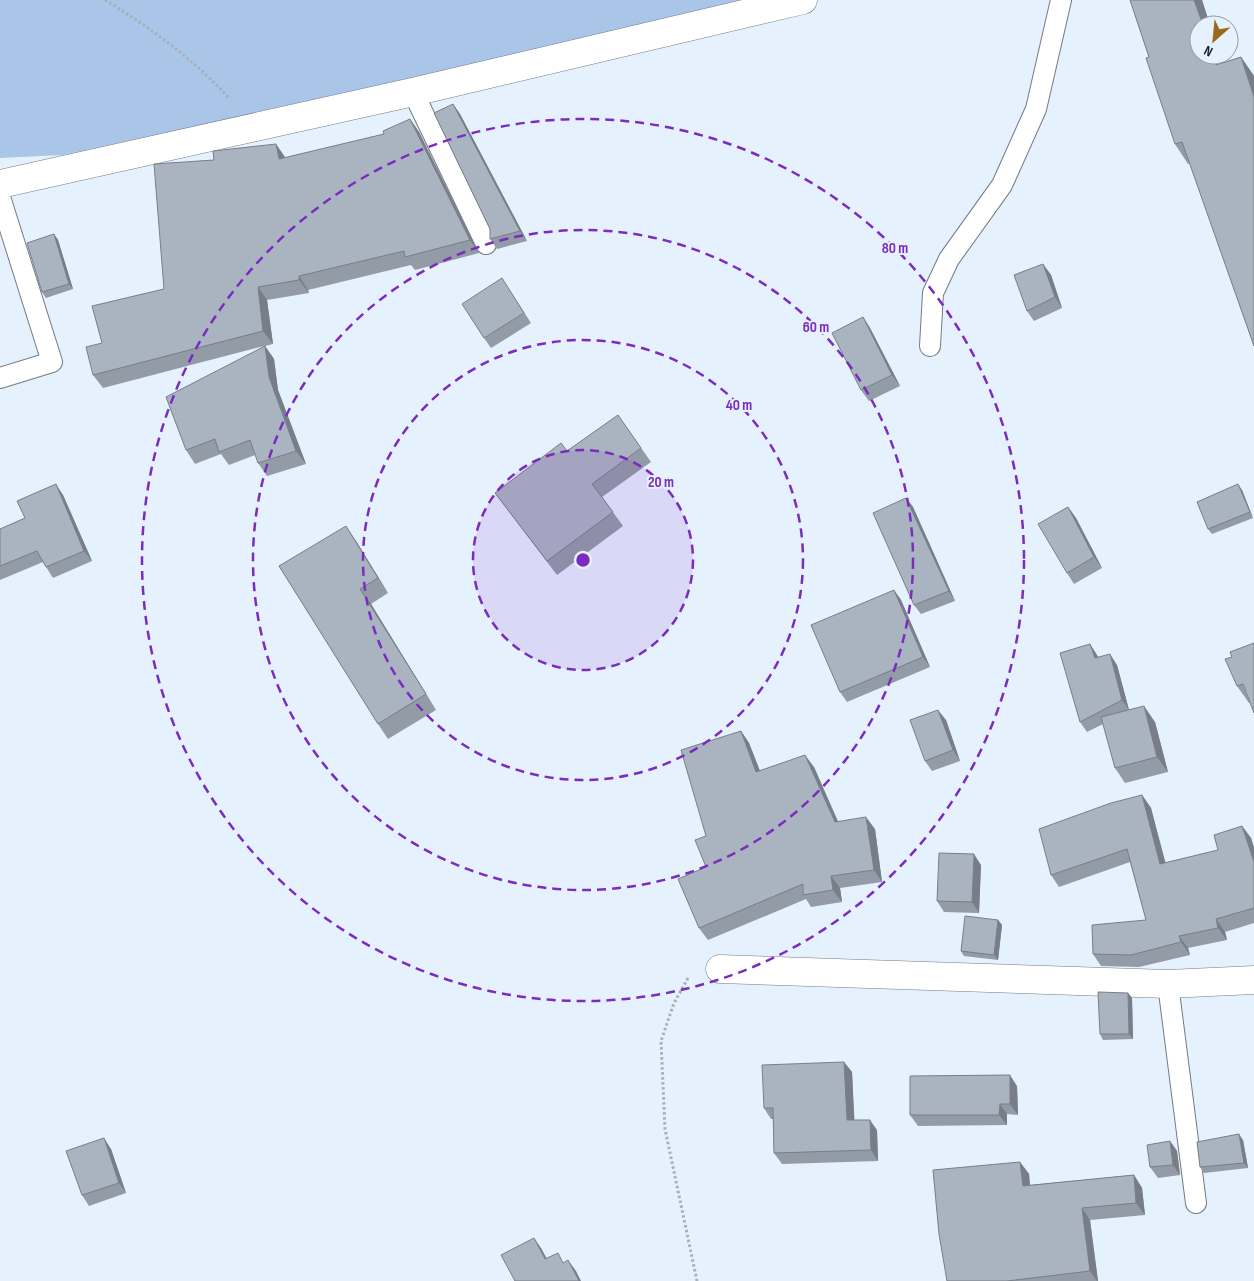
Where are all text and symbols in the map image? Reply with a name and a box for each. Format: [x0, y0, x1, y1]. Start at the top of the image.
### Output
north arrow [1189, 15, 1239, 65]
text: N [1201, 42, 1216, 60]
text: 80 m [882, 239, 908, 258]
text: 60 m [803, 318, 829, 337]
text: 40 m [726, 396, 752, 415]
text: 20 m [648, 473, 674, 492]
centre of rings [574, 551, 592, 569]

